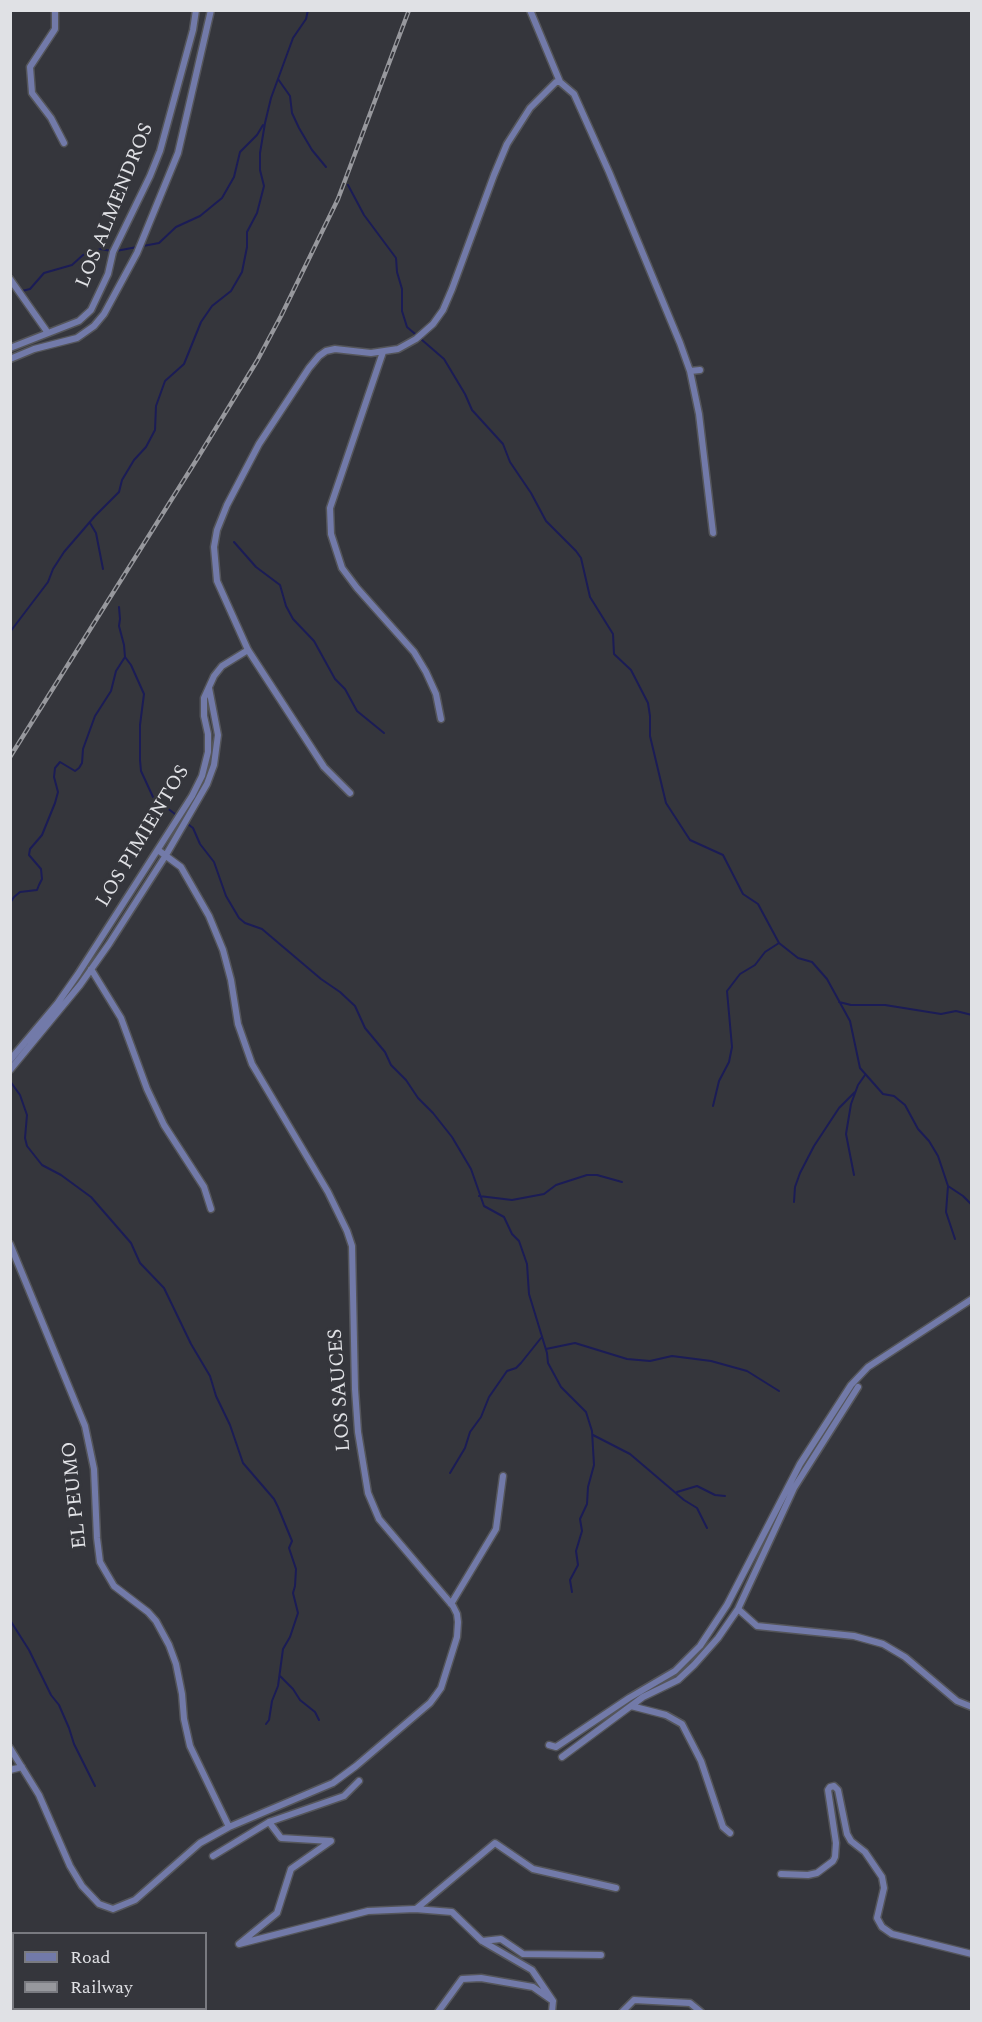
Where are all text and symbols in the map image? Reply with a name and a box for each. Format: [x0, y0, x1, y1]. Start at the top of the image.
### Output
street label: LOS ALMENDROS [72, 120, 160, 292]
street label: LOS PIMIENTOS [92, 762, 196, 912]
street label: LOS SAUCES [325, 1328, 357, 1452]
street label: EL PEUMO [58, 1440, 94, 1550]
legend [12, 1932, 207, 2010]
text: Road [70, 1944, 111, 1971]
text: Railway [70, 1974, 133, 2001]

